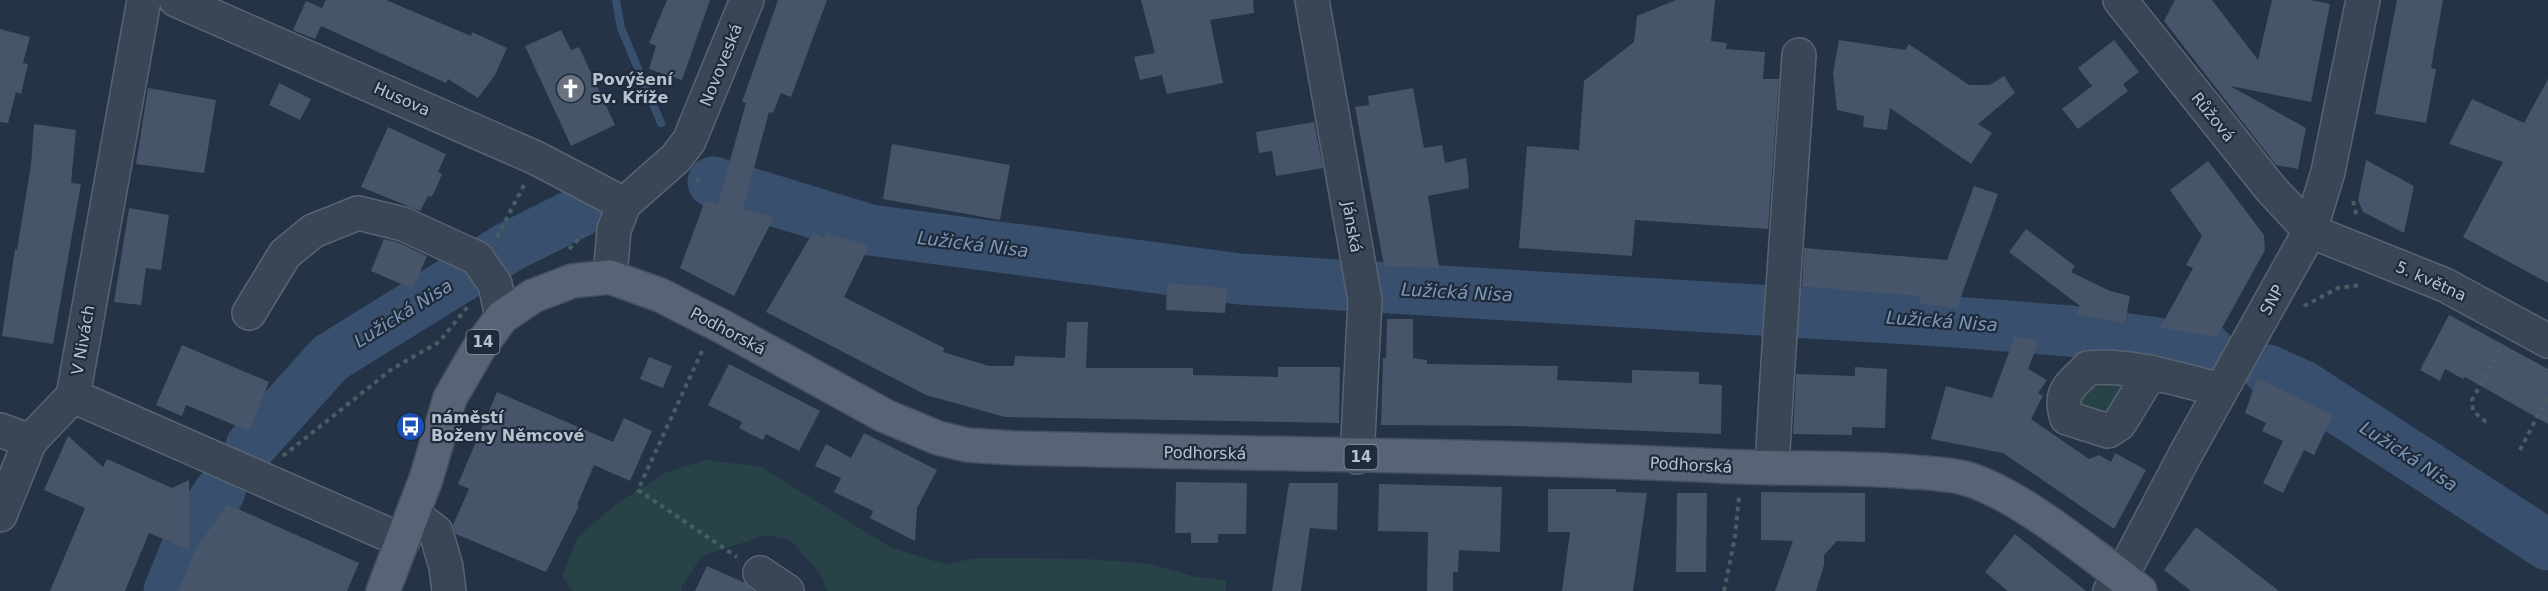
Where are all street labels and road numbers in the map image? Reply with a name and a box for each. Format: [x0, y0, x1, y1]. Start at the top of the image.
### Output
street label: Novoveská [696, 21, 746, 109]
street label: Husova [371, 78, 433, 120]
street label: Růžová [2187, 88, 2239, 146]
street label: Jánská [1338, 199, 1366, 254]
street label: 5. května [2393, 257, 2469, 305]
street label: SNP [2256, 281, 2288, 319]
street label: Podhorská [687, 303, 769, 359]
street label: V Nivách [68, 304, 98, 376]
road number: 14 [466, 330, 500, 354]
street label: Podhorská [1164, 443, 1246, 463]
road number: 14 [1344, 445, 1378, 469]
street label: Podhorská [1649, 453, 1733, 477]

